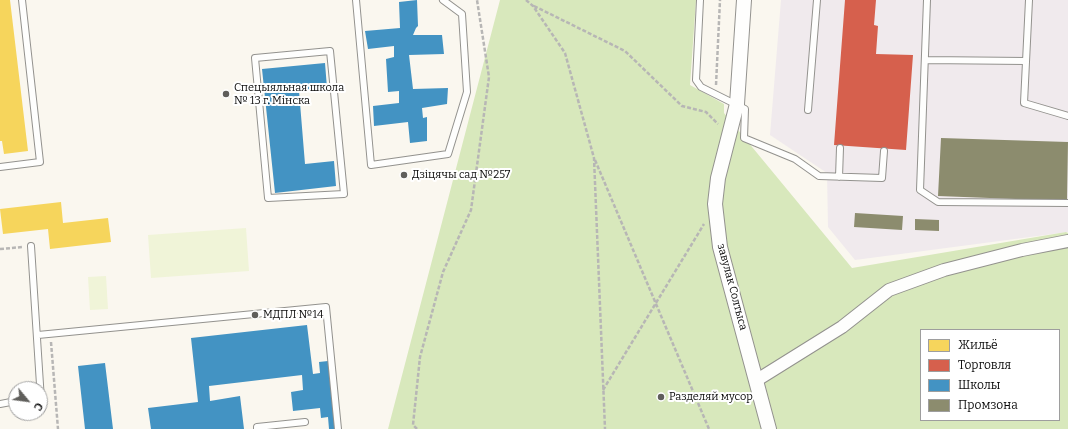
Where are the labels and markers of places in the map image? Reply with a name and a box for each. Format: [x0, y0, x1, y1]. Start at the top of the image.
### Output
place label: Спецыяльная школа № 13 г. Мінска [234, 81, 344, 107]
marker: Спецыяльная школа № 13 г. Мінска [221, 89, 231, 99]
place label: Дзіцячы сад №257 [412, 168, 510, 182]
marker: Дзіцячы сад №257 [399, 170, 409, 180]
place label: МДПЛ №14 [263, 308, 323, 322]
marker: МДПЛ №14 [250, 310, 260, 320]
place label: Разделяй мусор [669, 390, 753, 404]
marker: Разделяй мусор [656, 392, 666, 402]

